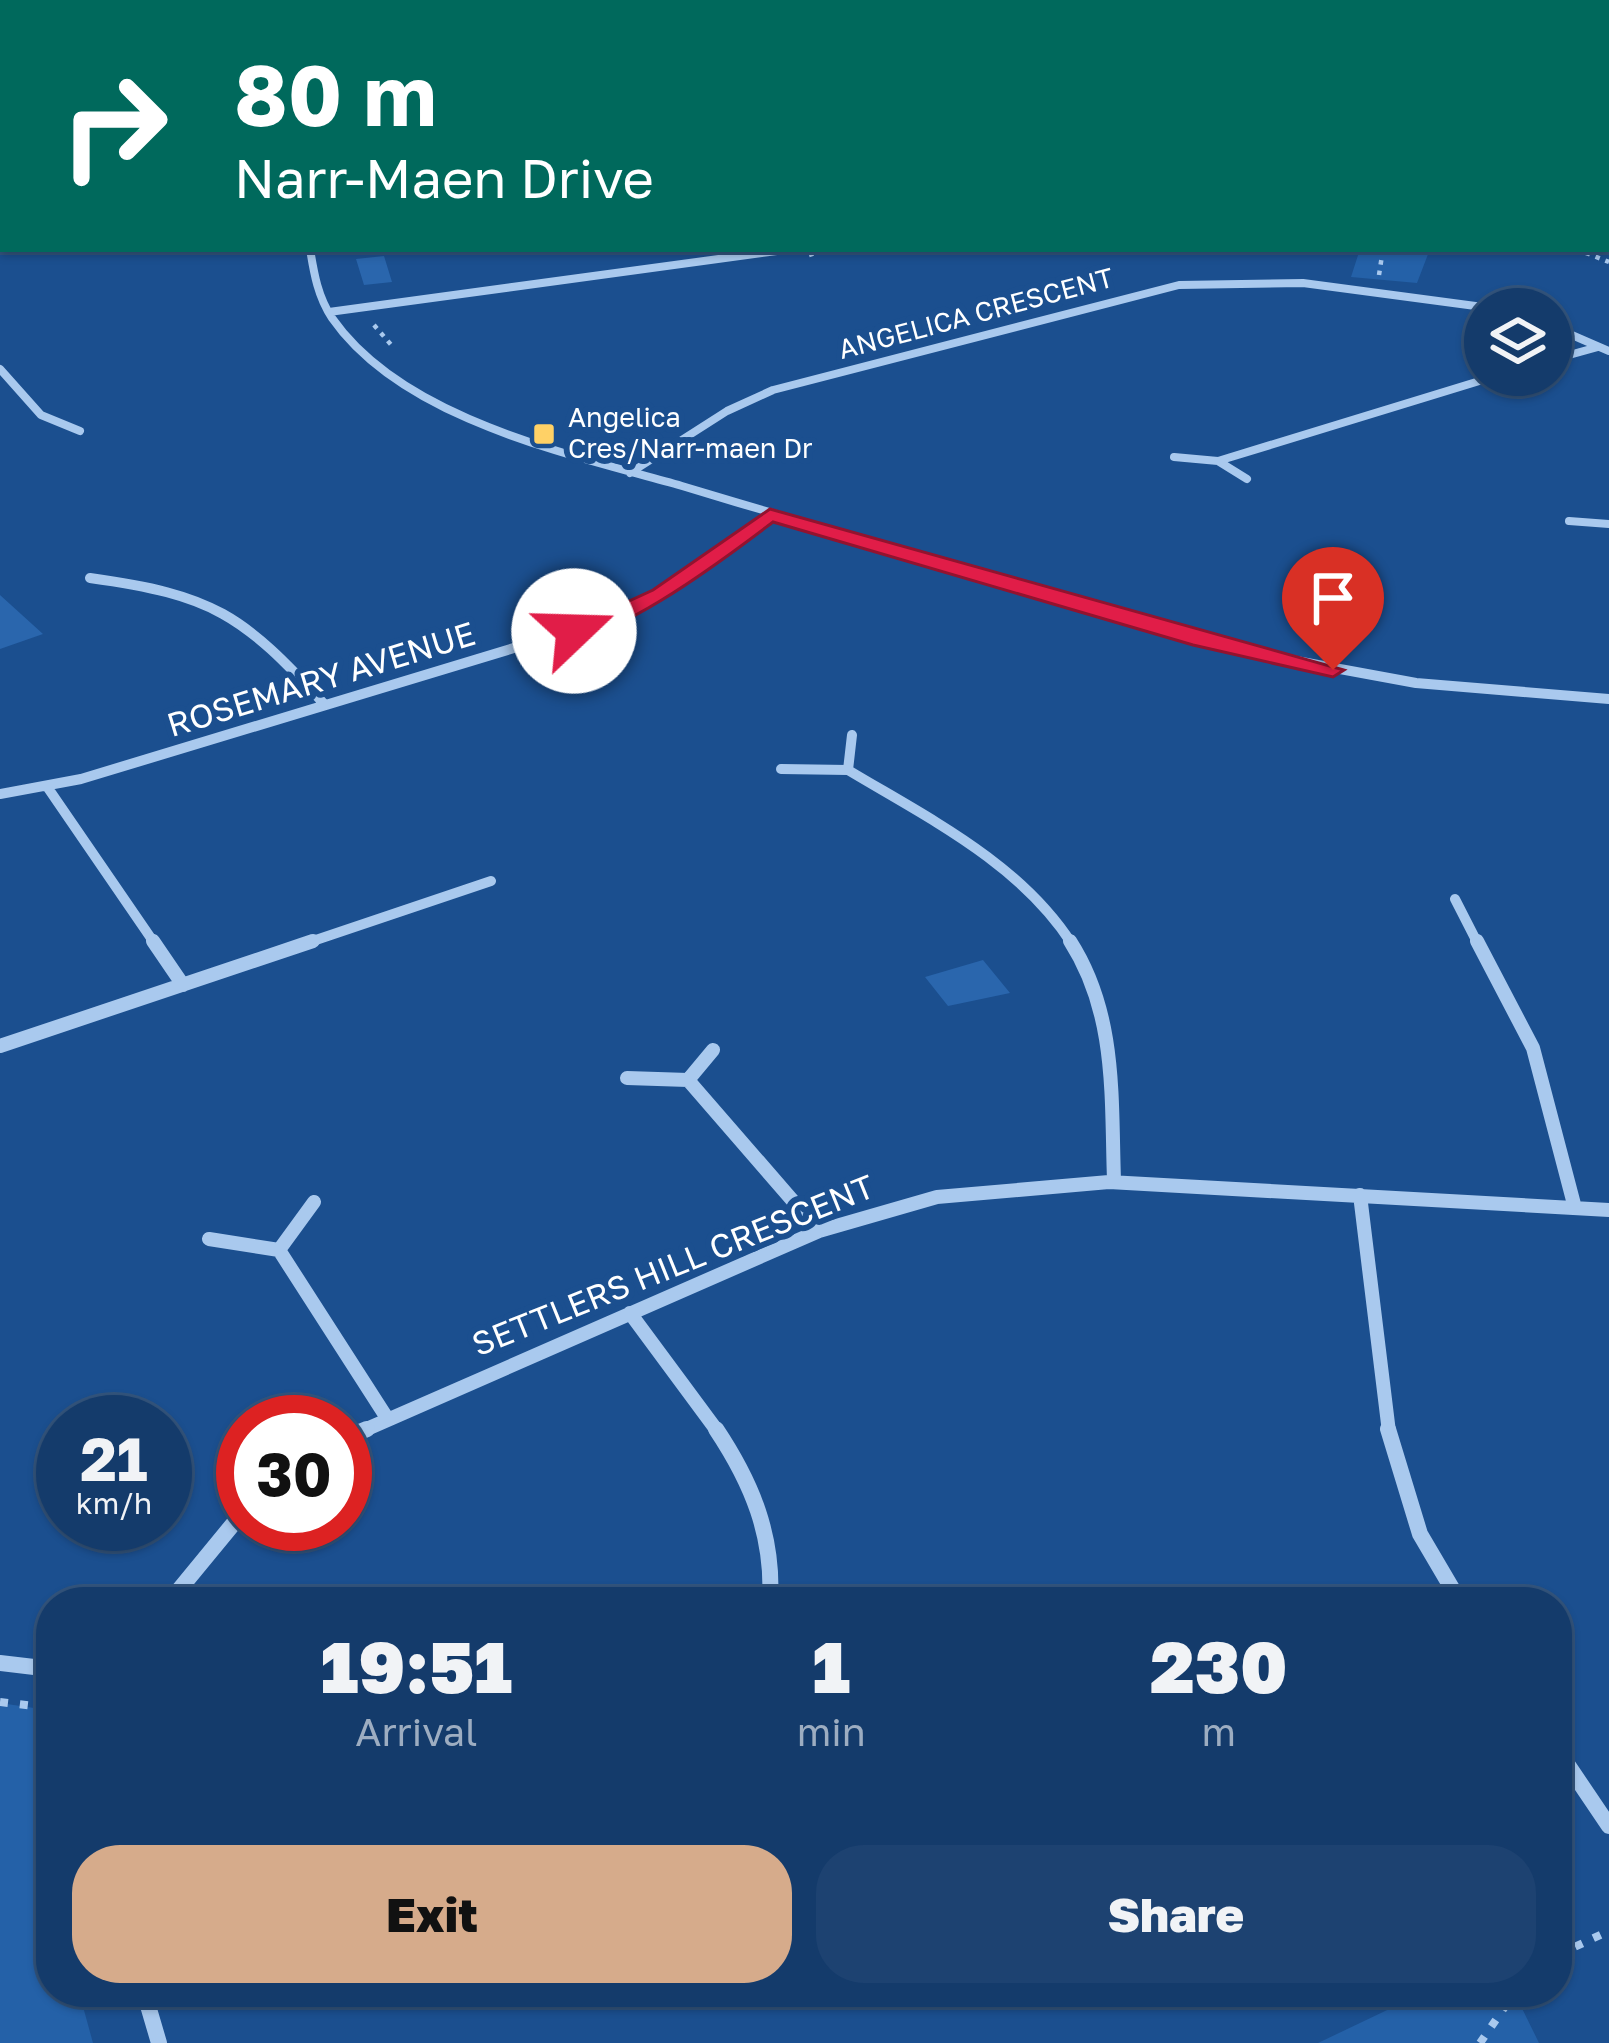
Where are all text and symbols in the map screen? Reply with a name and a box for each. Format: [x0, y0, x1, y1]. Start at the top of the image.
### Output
text: 80 m [234, 44, 437, 144]
icon: right [36, 48, 192, 204]
text: Narr-Maen Drive [234, 145, 654, 210]
street label: ANGELICA CRESCENT [835, 261, 1117, 365]
map controls [1464, 288, 1572, 396]
button: layers [1464, 288, 1572, 396]
place label: Angelica Cres/Narr-maen Dr [568, 401, 813, 464]
marker: Angelica Cres/Narr-maen Dr [531, 421, 557, 447]
pin [1282, 547, 1384, 670]
icon: arrive [1300, 565, 1366, 631]
position arrow [511, 568, 637, 694]
street label: ROSEMARY AVENUE [162, 613, 480, 744]
street label: SETTLERS HILL CRESCENT [466, 1166, 880, 1363]
speed limit sign: 30 [216, 1395, 372, 1551]
text: 21 [80, 1422, 148, 1494]
text: km/h [76, 1485, 152, 1521]
text: 19:51 [320, 1622, 512, 1709]
text: 1 [812, 1622, 850, 1709]
text: 230 [1150, 1622, 1288, 1709]
text: Arrival [355, 1708, 477, 1755]
text: min [797, 1708, 866, 1755]
text: m [1202, 1708, 1236, 1755]
button: Exit [72, 1845, 792, 1983]
button: Share [816, 1845, 1536, 1983]

